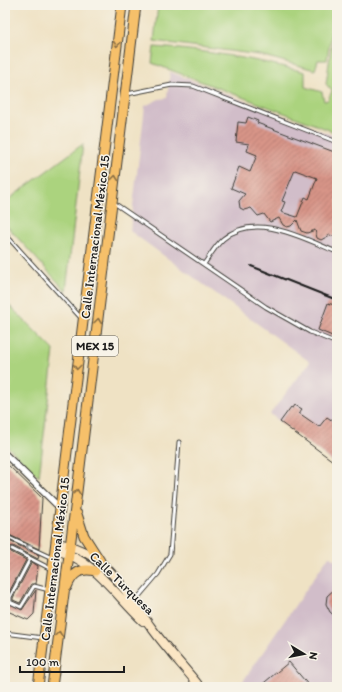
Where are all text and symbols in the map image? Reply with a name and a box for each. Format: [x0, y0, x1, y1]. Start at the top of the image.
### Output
one-way arrow [113, 41, 122, 47]
street label: Calle Internacional México 15 [78, 154, 113, 320]
one-way arrow [110, 175, 119, 181]
one-way arrow [93, 318, 102, 324]
road number: MEX 15 [72, 336, 118, 356]
one-way arrow [73, 364, 82, 370]
street label: Calle Internacional México 15 [38, 476, 73, 642]
one-way arrow [72, 489, 81, 495]
one-way arrow [26, 544, 34, 552]
street label: Calle Turquesa [87, 548, 158, 618]
one-way arrow [54, 631, 63, 638]
north arrow [284, 634, 324, 674]
scale bar [20, 648, 124, 674]
text: N [306, 651, 320, 660]
text: 100 m [26, 655, 59, 669]

